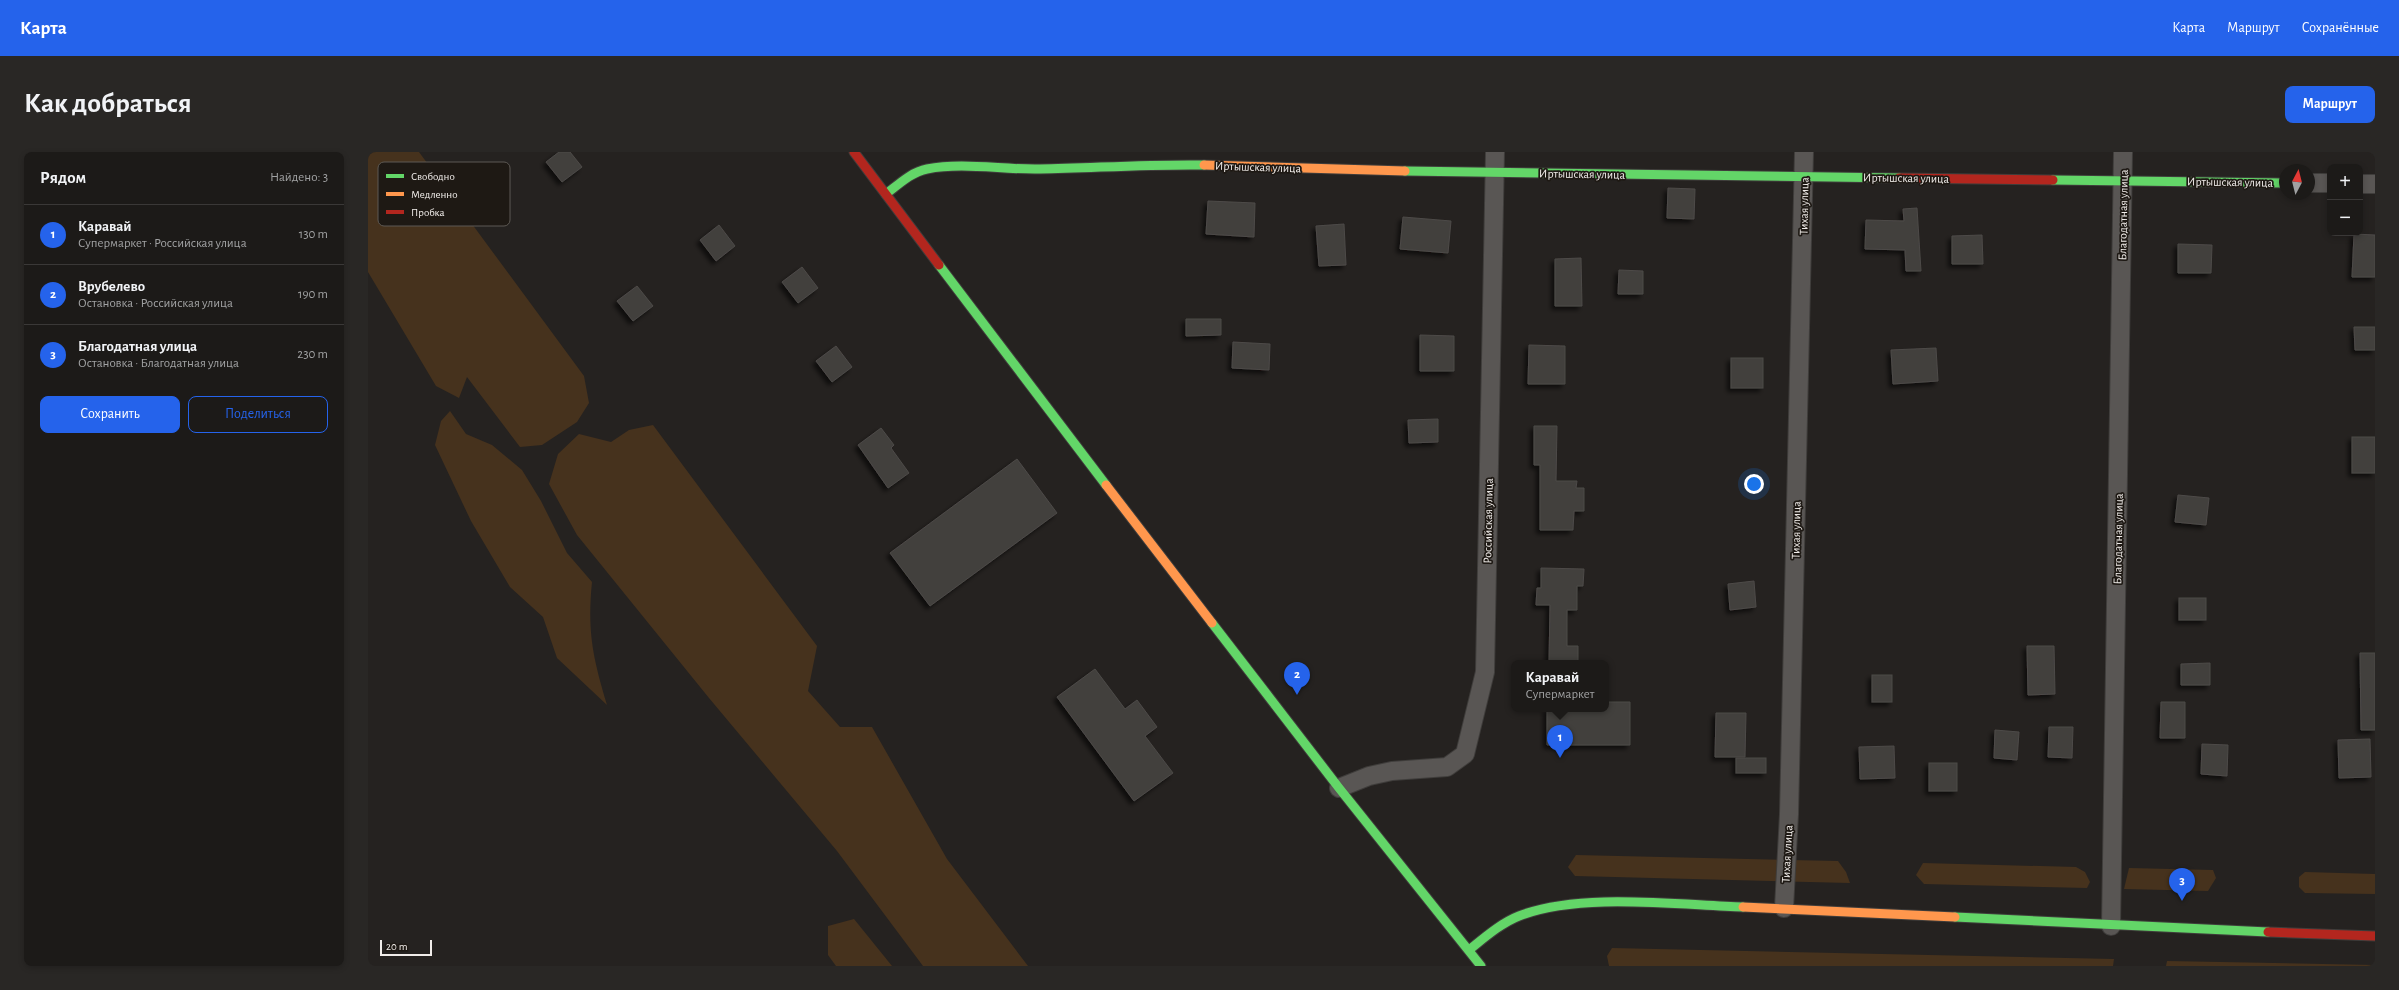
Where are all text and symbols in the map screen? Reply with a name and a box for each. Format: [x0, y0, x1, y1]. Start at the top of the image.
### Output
text: Карта [20, 19, 67, 38]
text: Карта [2172, 21, 2205, 35]
text: Маршрут [2227, 21, 2280, 35]
text: Сохранённые [2302, 21, 2379, 35]
button: Маршрут [2285, 86, 2375, 123]
text: Как добраться [24, 90, 192, 118]
street label: Иртышская улица [1215, 160, 1302, 176]
legend [378, 162, 510, 226]
north arrow [2279, 164, 2315, 200]
map controls [2327, 164, 2363, 236]
button: + [2327, 164, 2363, 200]
street label: Иртышская улица [1539, 167, 1626, 182]
text: Рядом [40, 169, 86, 186]
street label: Благодатная улица [2116, 169, 2131, 261]
text: Найдено: 3 [270, 171, 328, 184]
text: Свободно [411, 171, 455, 182]
street label: Иртышская улица [1863, 171, 1950, 186]
street label: Иртышская улица [2187, 175, 2274, 190]
street label: Тихая улица [1797, 176, 1812, 235]
text: Медленно [411, 189, 458, 200]
button: − [2327, 200, 2363, 236]
text: Пробка [411, 207, 444, 218]
text: Каравай [78, 219, 132, 234]
text: 1 [51, 228, 55, 241]
text: 130 m [299, 228, 328, 241]
text: Супермаркет · Российская улица [78, 237, 247, 250]
text: Врубелево [78, 279, 145, 294]
text: 2 [50, 288, 56, 301]
text: 190 m [298, 288, 328, 301]
text: Остановка · Российская улица [78, 297, 233, 310]
text: Благодатная улица [78, 339, 197, 354]
text: 3 [50, 348, 56, 361]
text: 230 m [297, 348, 328, 361]
text: Остановка · Благодатная улица [78, 357, 239, 370]
button: Сохранить [40, 396, 180, 433]
button: Поделиться [188, 396, 328, 433]
your location [1744, 474, 1764, 494]
street label: Российская улица [1481, 478, 1496, 564]
street label: Благодатная улица [2111, 493, 2126, 585]
street label: Тихая улица [1789, 500, 1804, 559]
popup [1511, 660, 1609, 712]
pin: 2 [1284, 662, 1310, 695]
text: Каравай [1526, 670, 1579, 685]
text: Супермаркет [1526, 688, 1594, 701]
pin: 1 [1547, 725, 1573, 758]
street label: Тихая улица [1779, 824, 1796, 883]
pin: 3 [2169, 868, 2195, 901]
scale bar [380, 938, 432, 957]
text: 20 m [386, 941, 407, 952]

